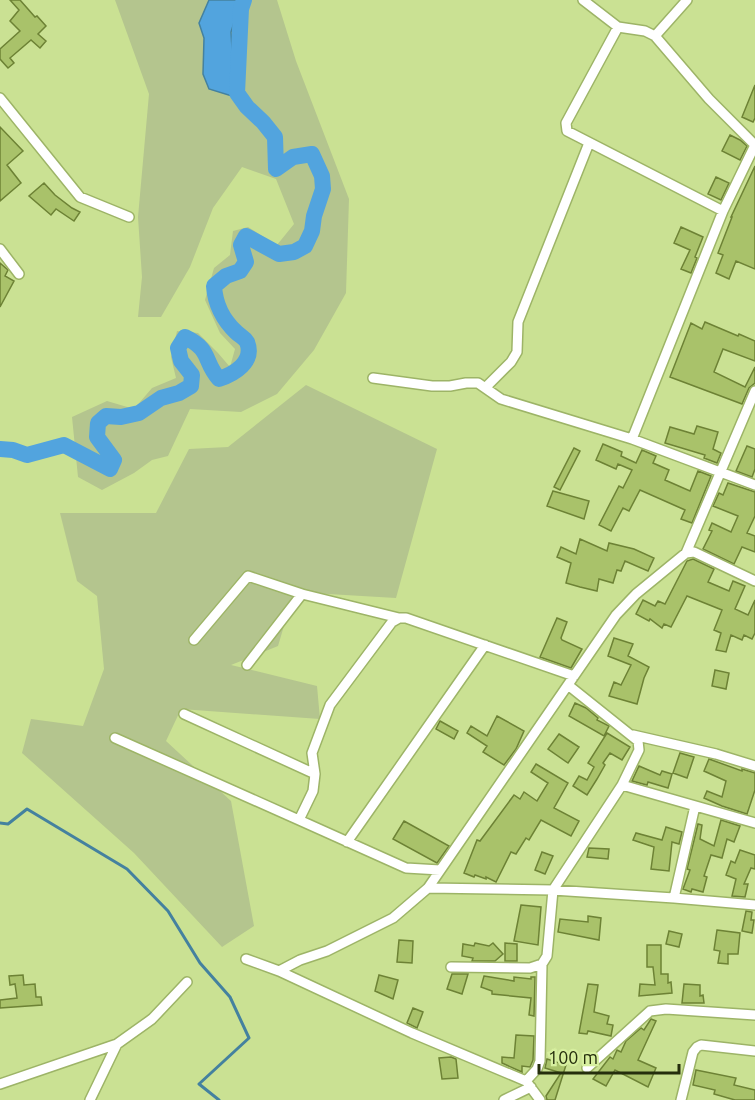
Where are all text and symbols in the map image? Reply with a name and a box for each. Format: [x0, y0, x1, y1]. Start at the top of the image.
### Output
scale bar [539, 1037, 678, 1075]
text: 100 m [548, 1047, 598, 1067]

